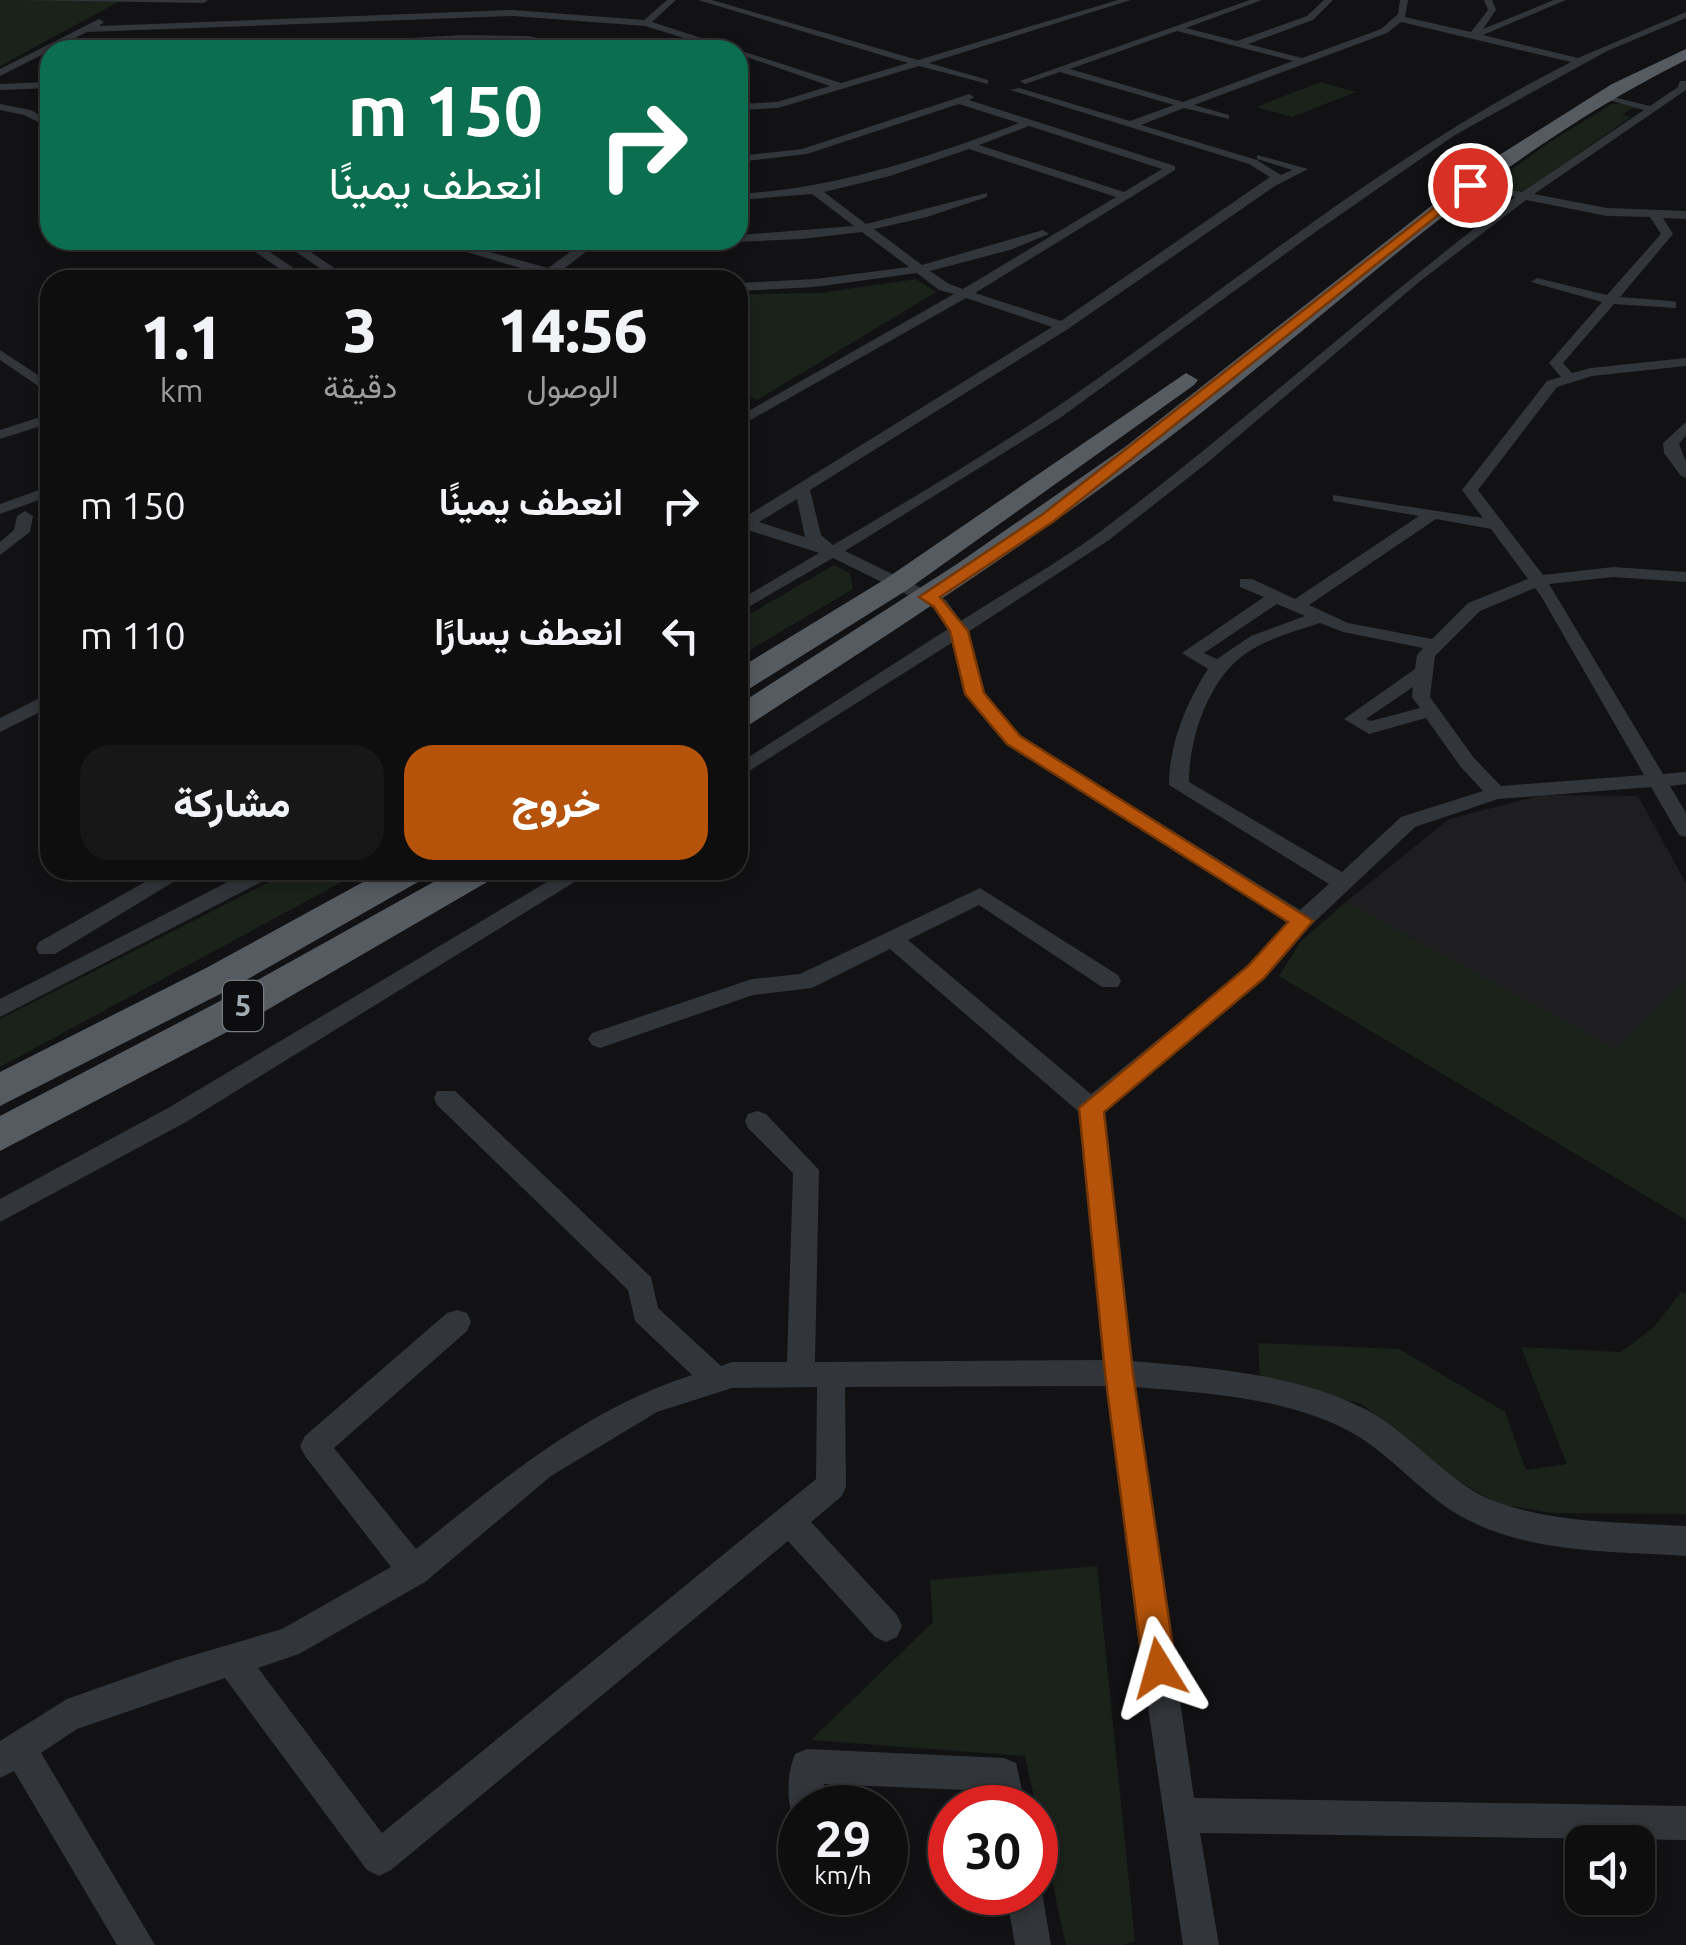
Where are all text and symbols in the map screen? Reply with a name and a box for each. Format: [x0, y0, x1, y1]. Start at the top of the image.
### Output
text: 150 m [348, 71, 543, 149]
icon: right [578, 80, 708, 210]
pin [1428, 143, 1513, 228]
text: انعطف يمينًا [328, 157, 543, 208]
icon: arrive [1443, 158, 1498, 213]
text: 3 [343, 296, 377, 363]
text: 14:56 [498, 296, 648, 363]
text: 1.1 [140, 303, 223, 370]
text: دقيقة [323, 368, 397, 404]
text: الوصول [526, 368, 619, 404]
text: km [160, 372, 203, 408]
icon: right [653, 478, 708, 533]
text: انعطف يمينًا [439, 480, 623, 522]
text: 150 m [80, 484, 186, 526]
icon: left [653, 608, 708, 663]
text: انعطف يسارًا [434, 610, 623, 652]
text: 110 m [80, 614, 186, 656]
button: مشاركة [80, 745, 384, 860]
button: خروج [404, 745, 708, 860]
road number: 5 [223, 981, 263, 1031]
position arrow [1107, 1616, 1211, 1720]
speed limit sign: 30 [928, 1785, 1058, 1915]
text: 29 [815, 1810, 871, 1866]
map controls [1565, 1825, 1655, 1915]
button: sound [1565, 1825, 1655, 1915]
text: km/h [814, 1861, 872, 1889]

